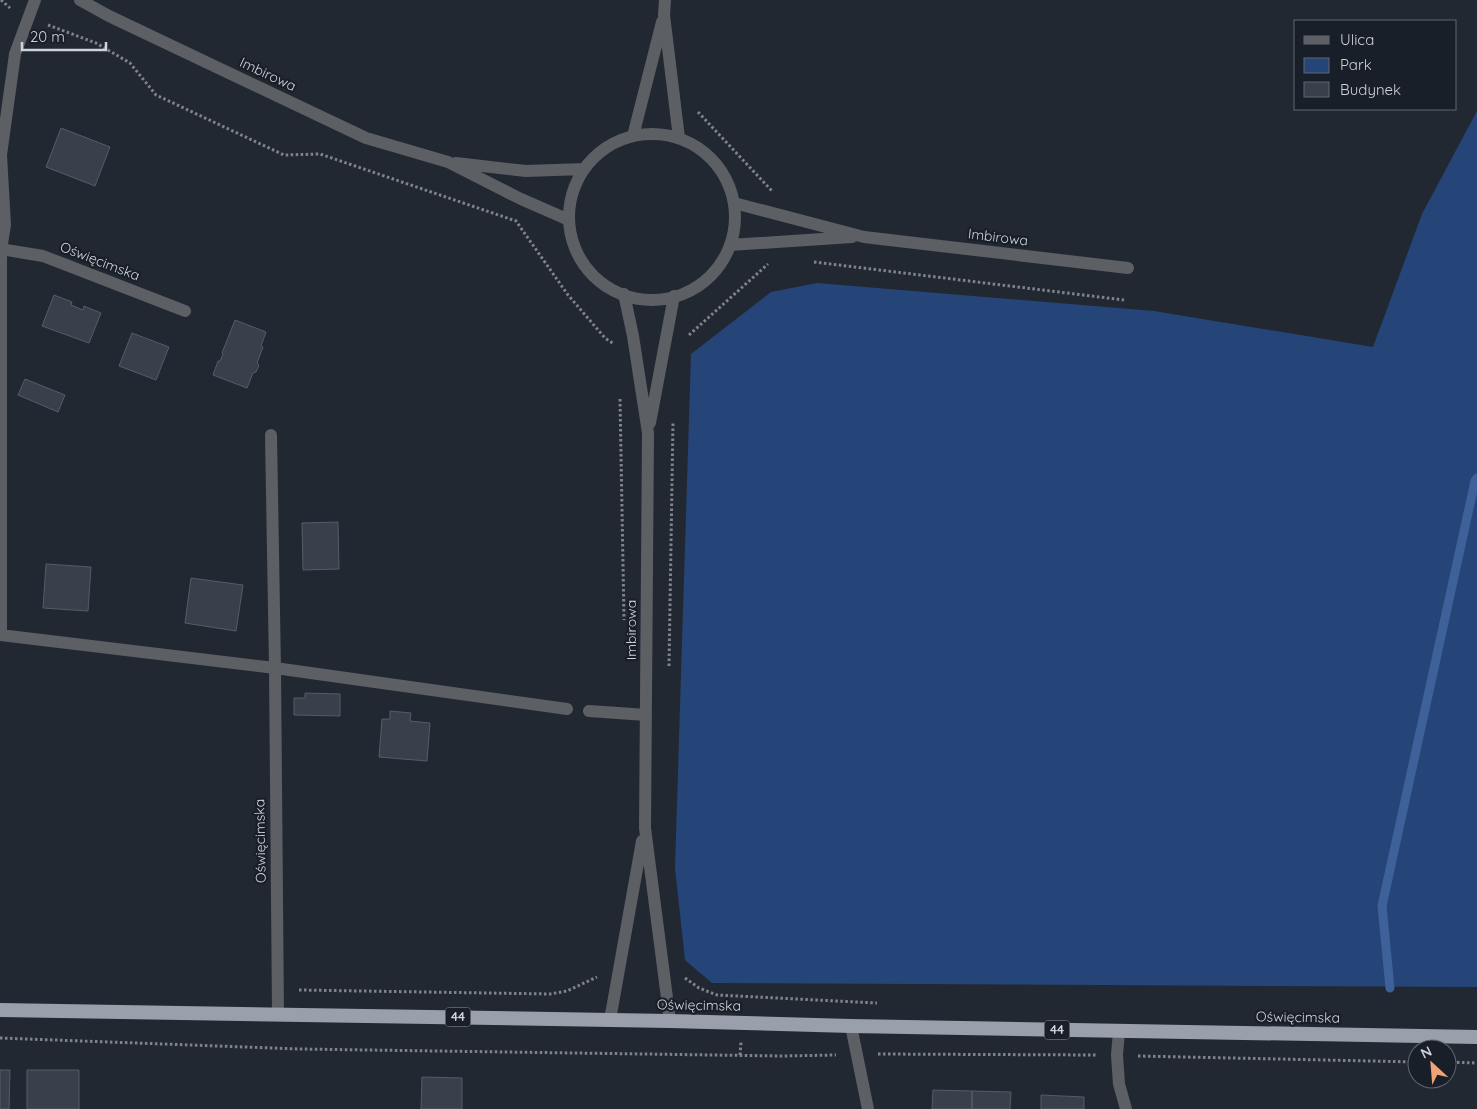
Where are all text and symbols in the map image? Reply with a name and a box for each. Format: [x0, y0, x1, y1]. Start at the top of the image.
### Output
scale bar [22, 20, 106, 52]
legend [1294, 20, 1457, 110]
text: 20 m [30, 27, 65, 46]
text: Ulica [1340, 30, 1374, 49]
street label: Imbirowa [237, 53, 299, 95]
text: Park [1340, 55, 1372, 74]
text: Budynek [1340, 80, 1401, 99]
street label: Imbirowa [967, 224, 1029, 250]
street label: Oświęcimska [57, 238, 143, 284]
street label: Imbirowa [622, 600, 640, 660]
street label: Oświęcimska [250, 799, 270, 883]
street label: Oświęcimska [657, 995, 741, 1015]
street label: Oświęcimska [1256, 1007, 1340, 1027]
road number: 44 [446, 1008, 470, 1026]
road number: 44 [1044, 1020, 1070, 1040]
north arrow [1407, 1039, 1457, 1089]
text: N [1418, 1042, 1435, 1063]

